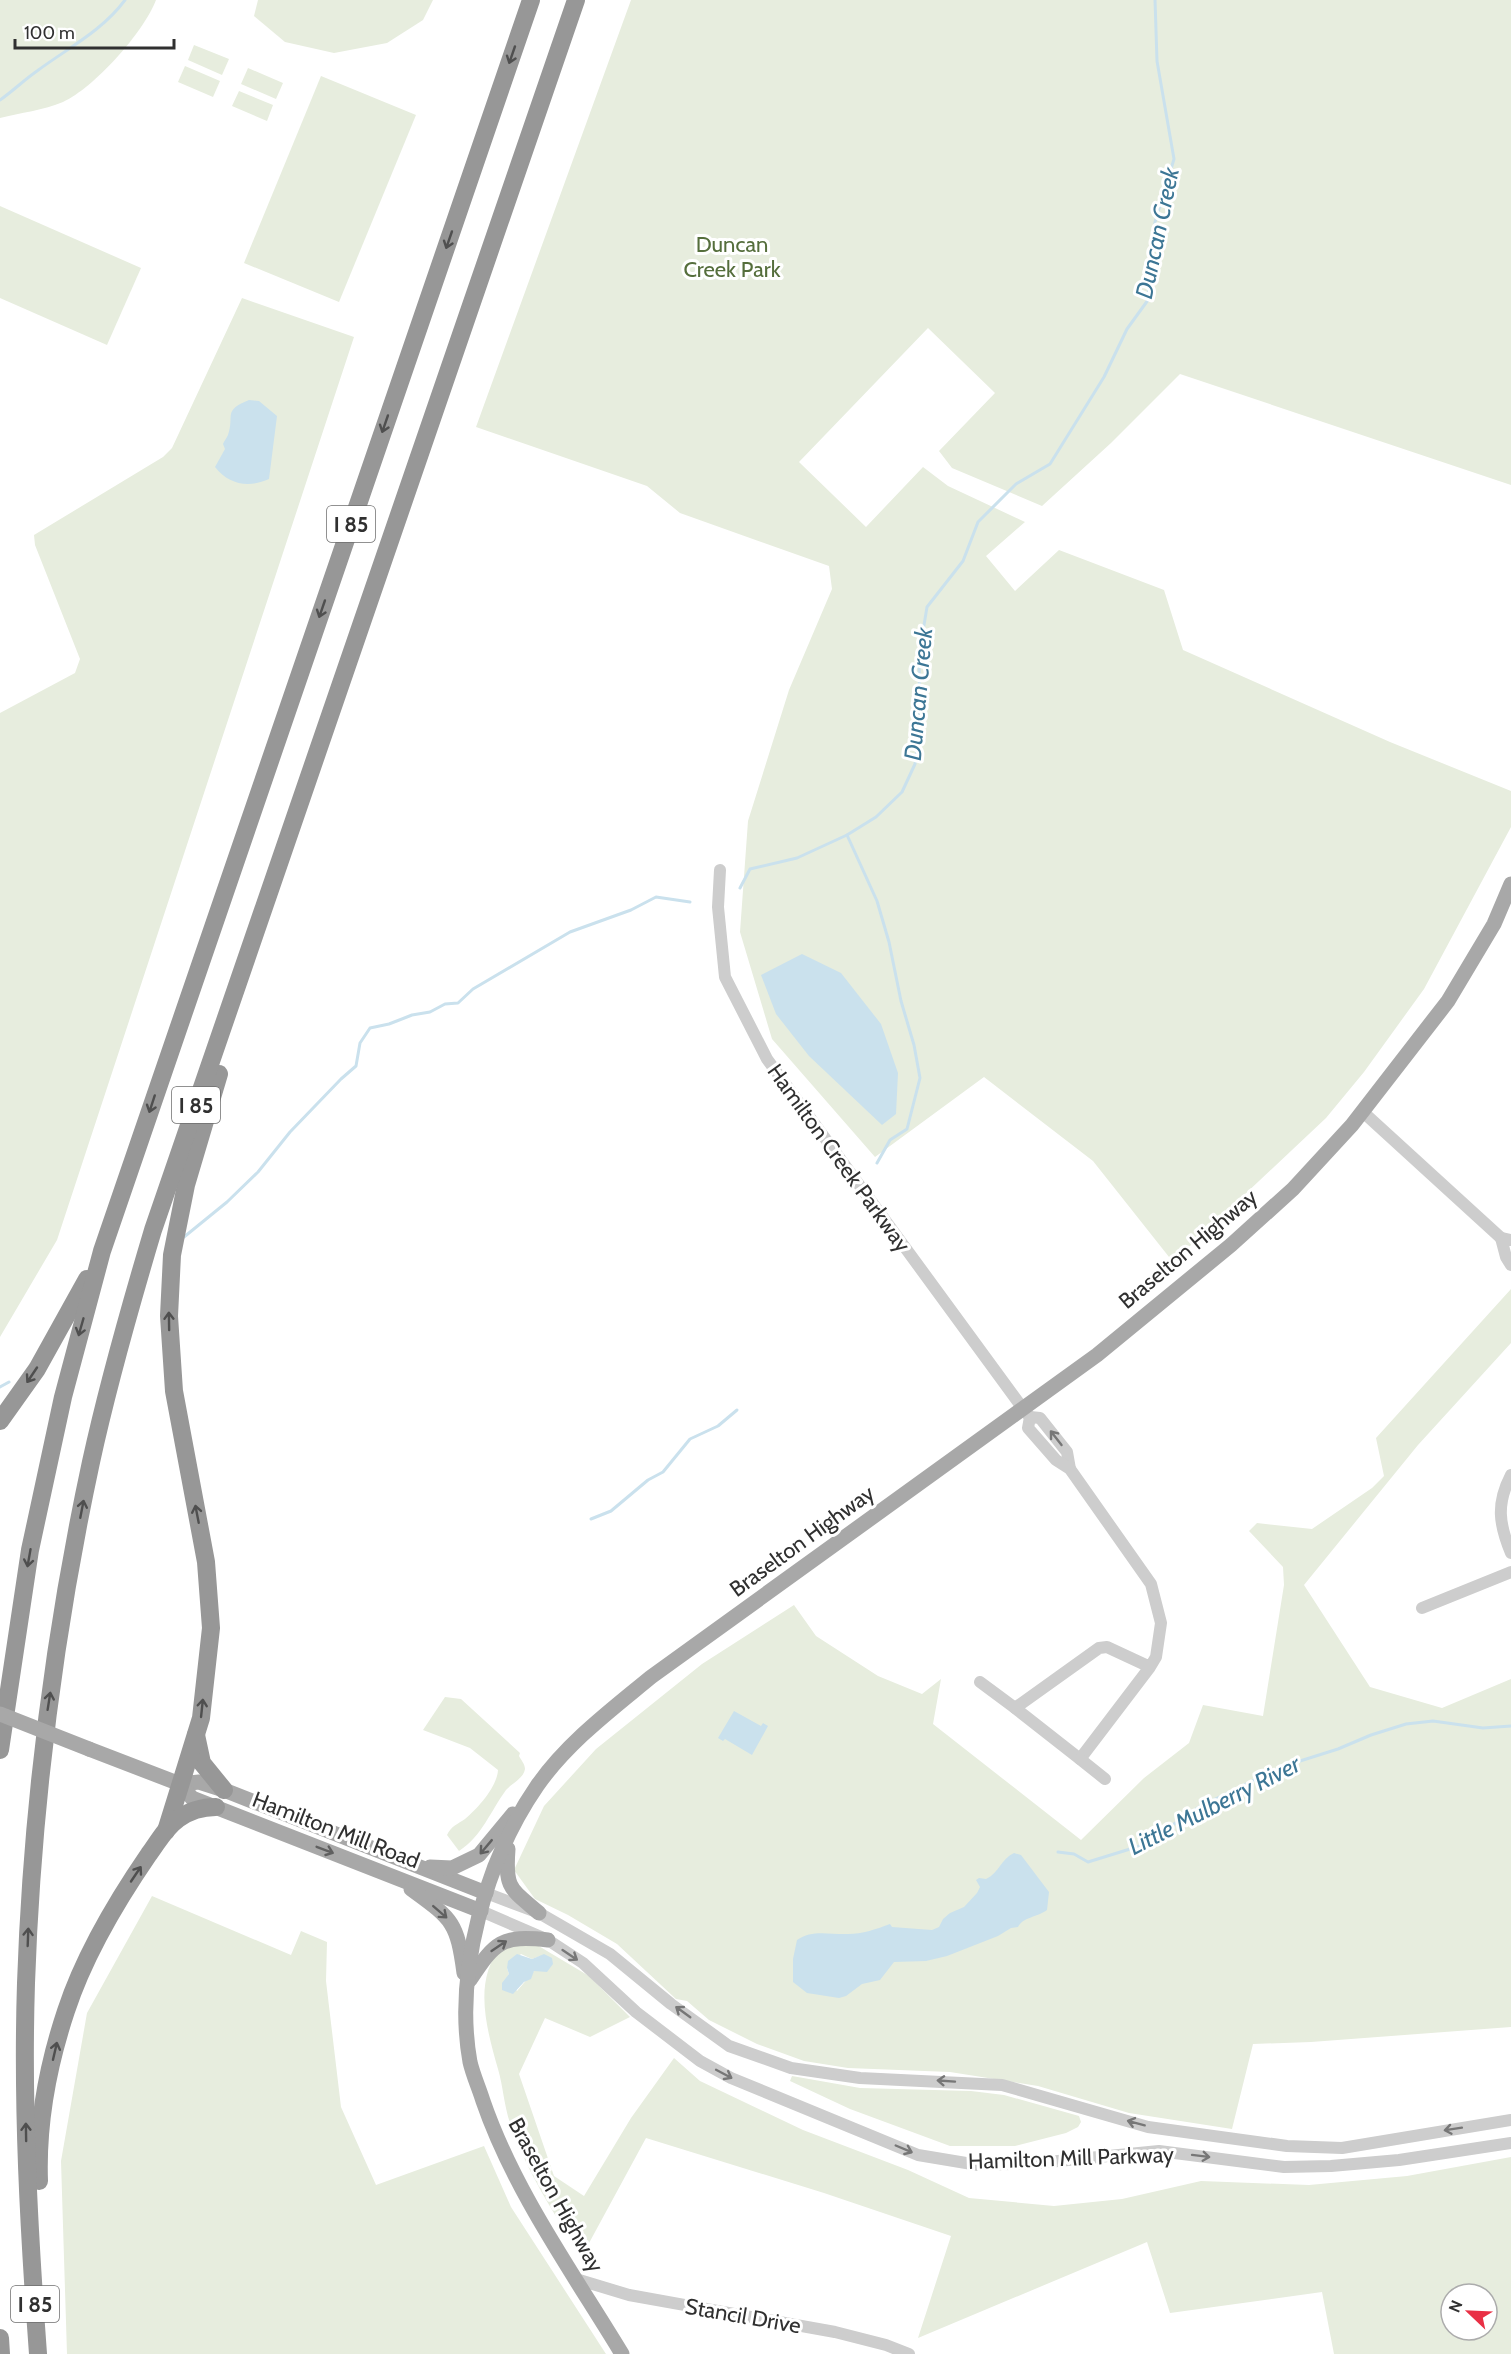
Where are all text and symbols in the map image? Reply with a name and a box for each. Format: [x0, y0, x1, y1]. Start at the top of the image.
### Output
scale bar [15, 12, 174, 50]
text: 100 m [24, 22, 75, 44]
one-way arrow [505, 45, 516, 64]
water label: Duncan Creek [1129, 164, 1185, 301]
one-way arrow [442, 230, 453, 249]
park label: Duncan Creek Park [683, 231, 781, 283]
one-way arrow [379, 414, 390, 433]
road number: I 85 [327, 506, 375, 542]
one-way arrow [315, 599, 326, 617]
water label: Duncan Creek [898, 626, 938, 762]
street label: Hamilton Creek Parkway [762, 1059, 916, 1257]
road number: I 85 [172, 1087, 220, 1123]
one-way arrow [145, 1094, 156, 1113]
street label: Braselton Highway [1113, 1183, 1263, 1315]
one-way arrow [164, 1312, 175, 1332]
one-way arrow [75, 1317, 86, 1336]
one-way arrow [26, 1366, 38, 1383]
one-way arrow [1049, 1430, 1062, 1446]
street label: Braselton Highway [724, 1479, 880, 1603]
one-way arrow [77, 1499, 88, 1519]
one-way arrow [191, 1505, 202, 1524]
one-way arrow [23, 1548, 34, 1568]
one-way arrow [44, 1691, 55, 1711]
one-way arrow [197, 1698, 208, 1718]
water label: Little Mulberry River [1123, 1748, 1306, 1861]
street label: Hamilton Mill Road [249, 1786, 423, 1874]
one-way arrow [479, 1839, 493, 1854]
one-way arrow [315, 1845, 334, 1856]
one-way arrow [130, 1866, 142, 1883]
one-way arrow [433, 1905, 448, 1919]
one-way arrow [22, 1927, 34, 1947]
one-way arrow [490, 1940, 507, 1953]
one-way arrow [562, 1949, 578, 1961]
one-way arrow [675, 2006, 691, 2018]
one-way arrow [50, 2041, 61, 2061]
one-way arrow [715, 2068, 732, 2080]
one-way arrow [937, 2075, 957, 2086]
street label: Braselton Highway [502, 2113, 610, 2277]
one-way arrow [1126, 2117, 1145, 2129]
one-way arrow [21, 2122, 32, 2142]
one-way arrow [1444, 2124, 1464, 2135]
street label: Hamilton Mill Parkway [968, 2141, 1174, 2175]
one-way arrow [894, 2144, 913, 2155]
one-way arrow [1191, 2151, 1210, 2162]
north arrow [1439, 2282, 1499, 2342]
road number: I 85 [11, 2286, 59, 2322]
street label: Stancil Drive [683, 2293, 803, 2339]
text: N [1445, 2297, 1467, 2315]

